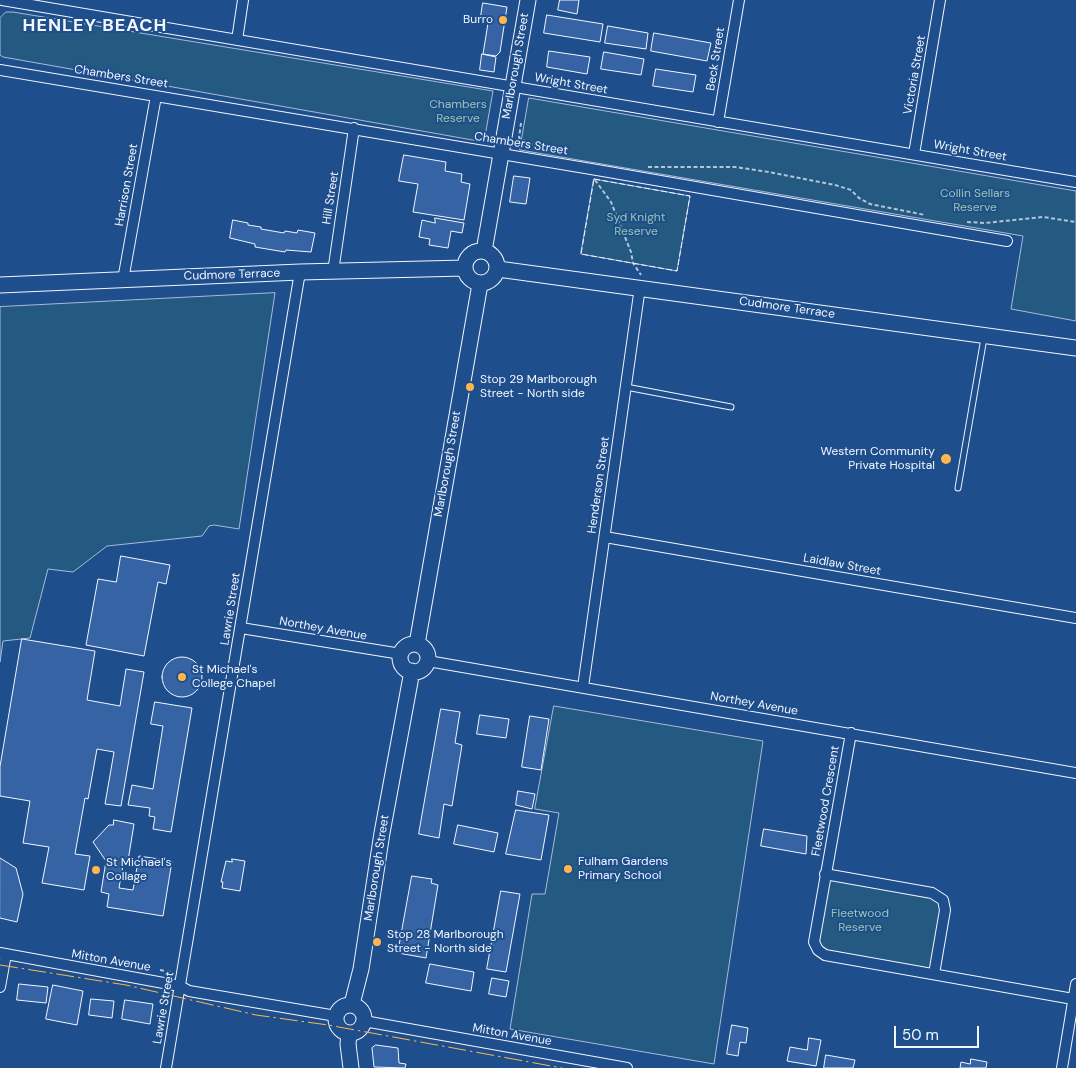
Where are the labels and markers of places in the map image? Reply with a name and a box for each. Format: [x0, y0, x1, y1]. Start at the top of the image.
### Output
place label: Burro [463, 13, 493, 27]
marker: Burro [497, 14, 509, 26]
place label: Stop 29 Marlborough Street - North side [480, 373, 597, 401]
marker: Stop 29 Marlborough Street - North side [464, 381, 476, 393]
place label: Western Community Private Hospital [820, 445, 935, 473]
marker: Western Community Private Hospital [939, 452, 953, 466]
place label: St Michael's College Chapel [192, 663, 275, 691]
marker: St Michael's College Chapel [176, 671, 188, 683]
place label: Fulham Gardens Primary School [578, 855, 668, 883]
place label: St Michael's Collage [106, 856, 172, 884]
marker: Fulham Gardens Primary School [562, 863, 574, 875]
marker: St Michael's Collage [90, 864, 102, 876]
place label: Stop 28 Marlborough Street - North side [387, 928, 504, 956]
marker: Stop 28 Marlborough Street - North side [371, 936, 383, 948]

